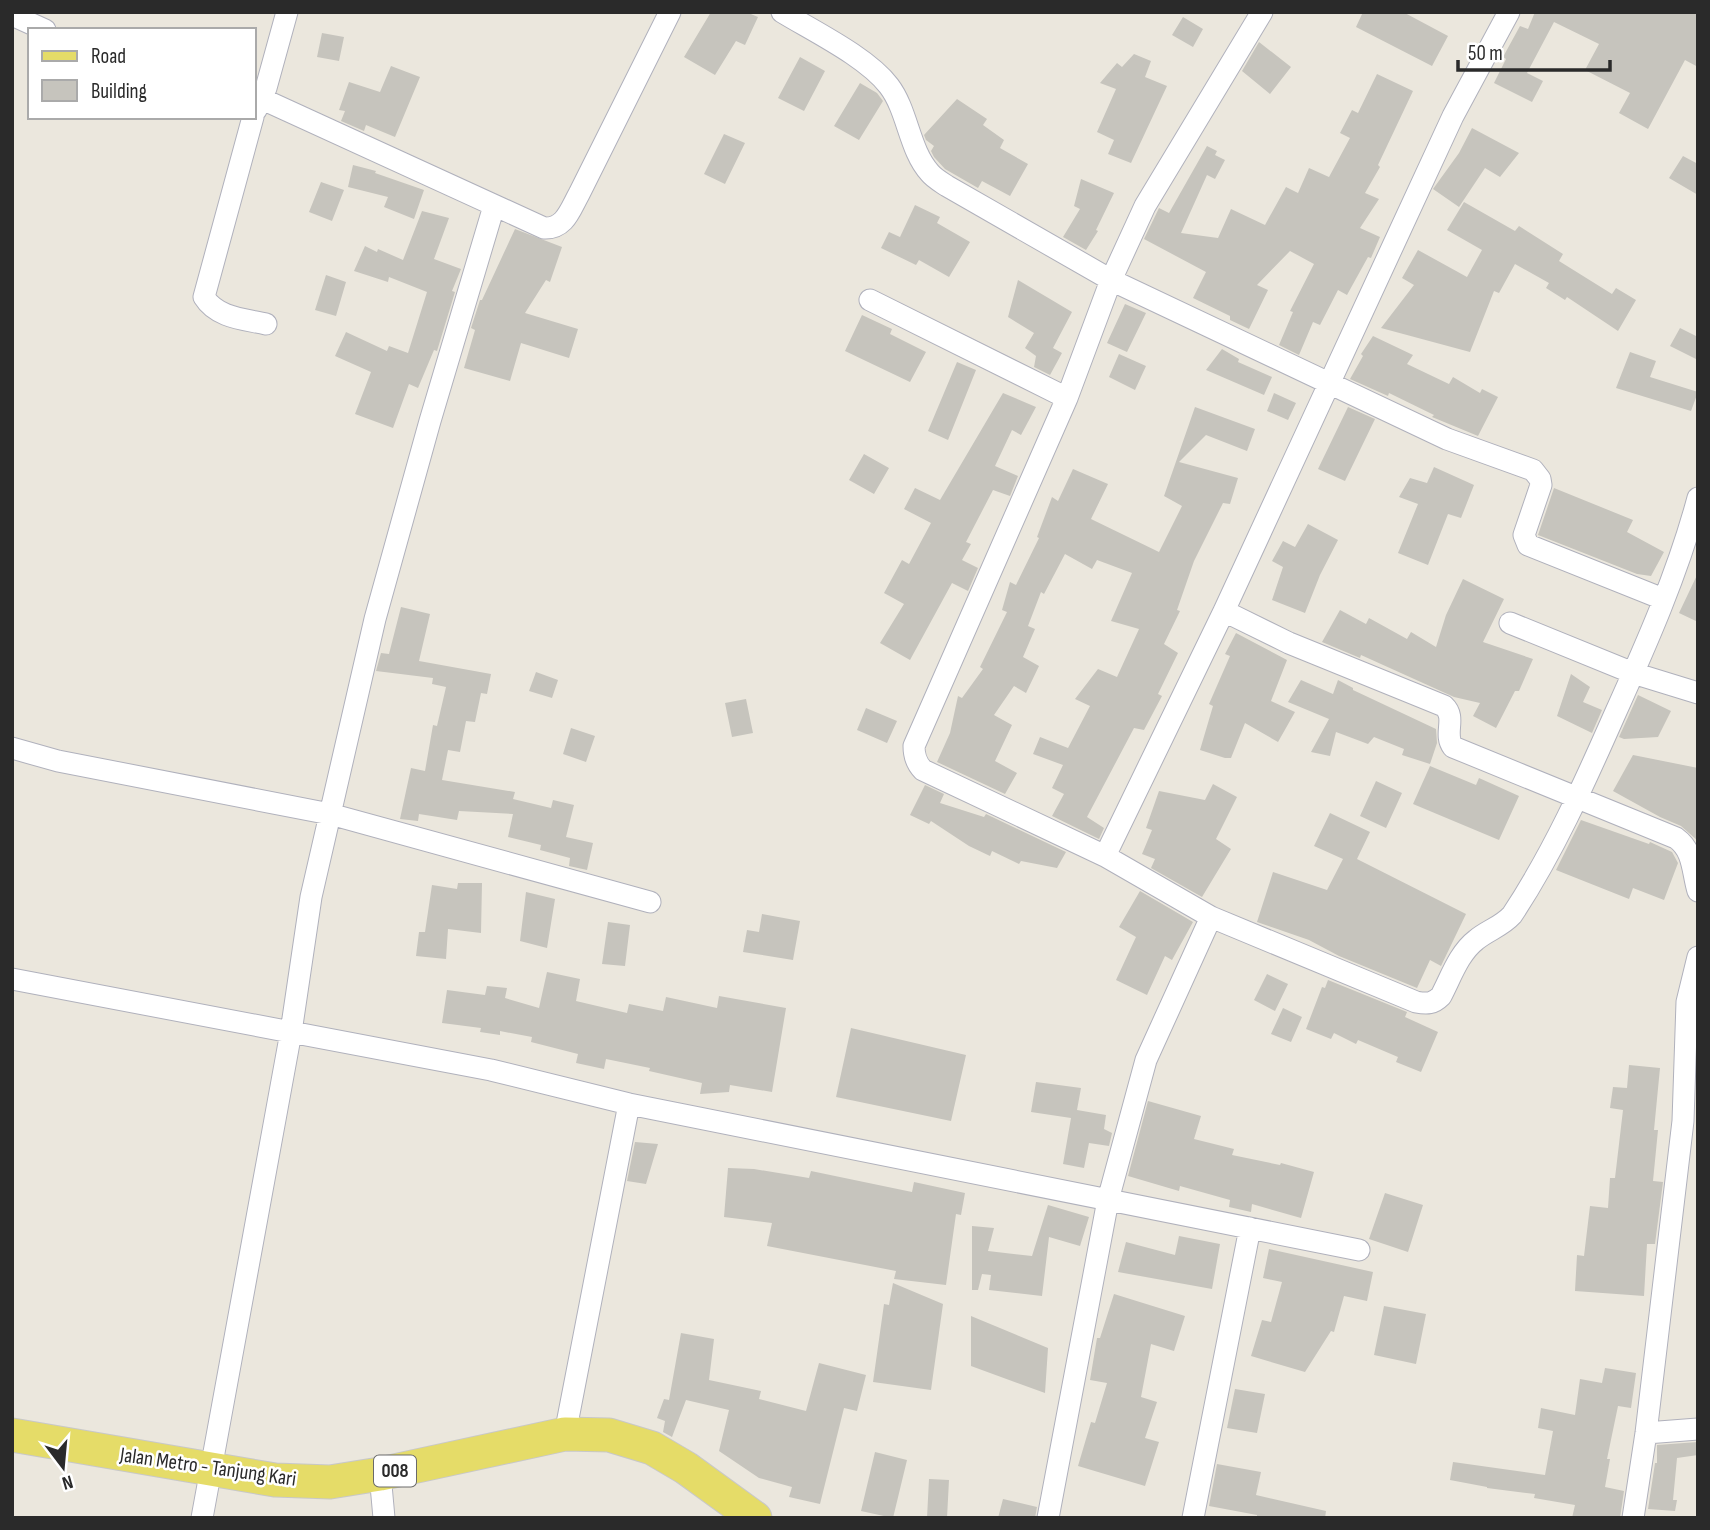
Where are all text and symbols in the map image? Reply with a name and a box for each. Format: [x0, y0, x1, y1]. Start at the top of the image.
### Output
legend [28, 28, 256, 119]
scale bar [1458, 28, 1610, 72]
text: 50 m [1468, 41, 1503, 66]
text: Road [91, 44, 126, 69]
text: Building [91, 79, 147, 104]
north arrow [28, 1432, 98, 1502]
street label: Jalan Metro - Tanjung Kari [117, 1442, 298, 1492]
road number: 008 [374, 1456, 416, 1486]
text: N [59, 1469, 75, 1494]

